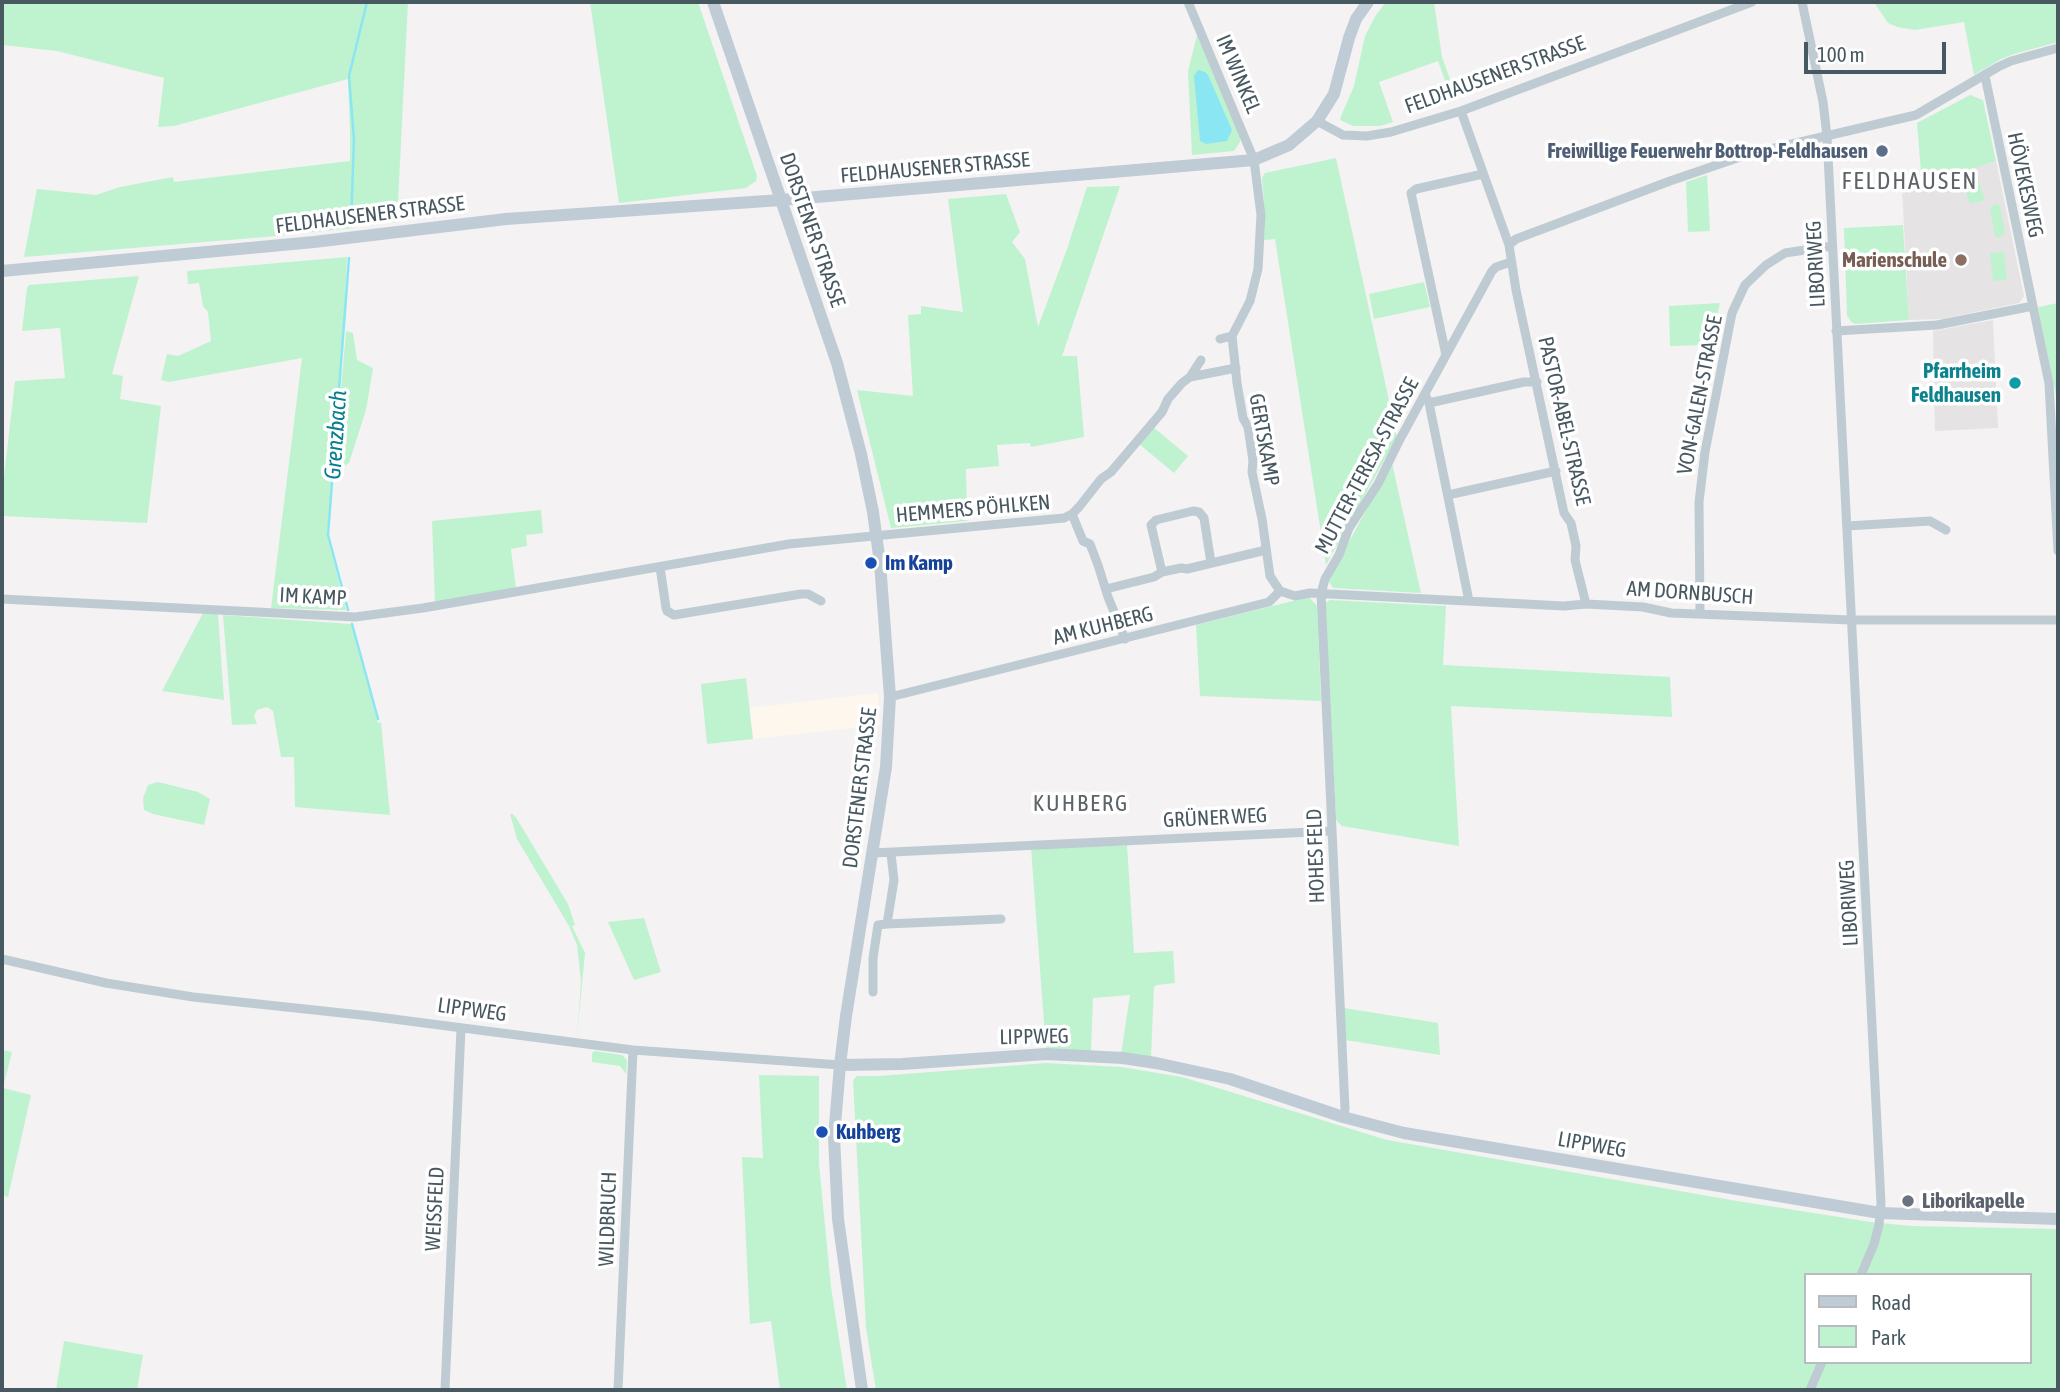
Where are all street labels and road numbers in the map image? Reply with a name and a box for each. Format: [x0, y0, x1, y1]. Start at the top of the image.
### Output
street label: IM WINKEL [1210, 31, 1266, 117]
street label: FELDHAUSENER STRASSE [1401, 31, 1589, 119]
street label: HÖVEKESWEG [2002, 130, 2048, 240]
street label: FELDHAUSENER STRASSE [839, 147, 1031, 189]
street label: DORSTENER STRASSE [774, 149, 850, 311]
street label: FELDHAUSENER STRASSE [274, 191, 466, 239]
street label: LIBORIWEG [1801, 220, 1831, 308]
street label: VON-GALEN-STRASSE [1672, 313, 1728, 477]
street label: PASTOR-ABEL-STRASSE [1532, 334, 1596, 508]
street label: MUTTER-TERESA-STRASSE [1310, 374, 1424, 558]
street label: GERTSKAMP [1243, 392, 1285, 488]
street label: HEMMERS PÖHLKEN [895, 490, 1051, 528]
street label: AM DORNBUSCH [1626, 576, 1754, 610]
street label: IM KAMP [279, 583, 347, 611]
street label: AM KUHBERG [1050, 601, 1156, 651]
street label: DORSTENER STRASSE [838, 706, 882, 870]
street label: GRÜNER WEG [1162, 803, 1268, 833]
street label: HOHES FELD [1302, 808, 1330, 904]
street label: LIBORIWEG [1834, 859, 1864, 947]
street label: LIPPWEG [436, 993, 508, 1027]
street label: LIPPWEG [999, 1024, 1069, 1050]
street label: LIPPWEG [1556, 1127, 1628, 1163]
street label: WEISSFELD [420, 1166, 450, 1252]
street label: WILDBRUCH [594, 1171, 622, 1267]

